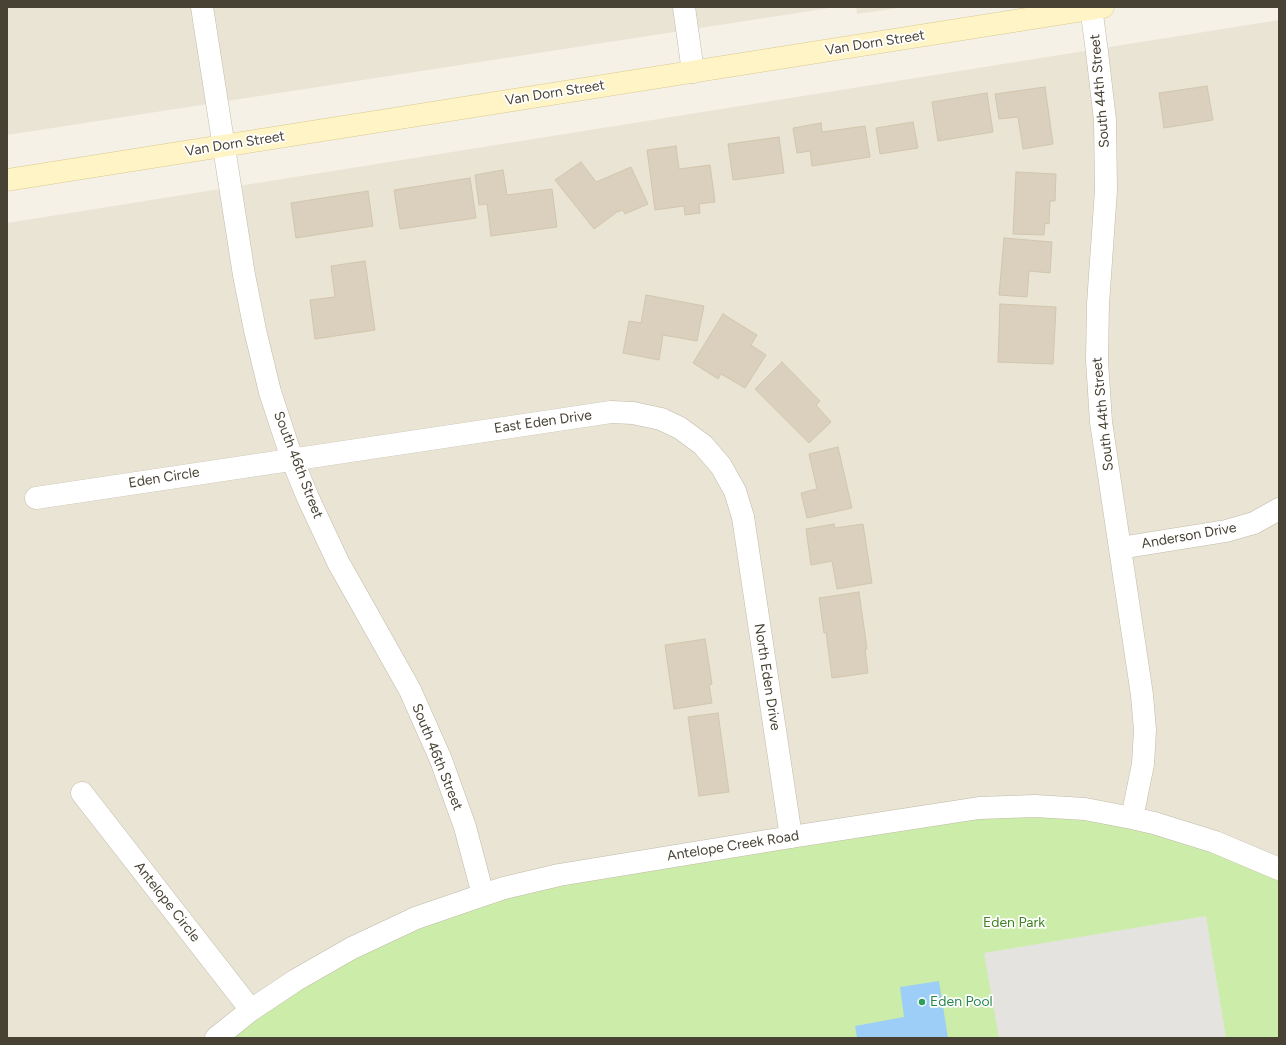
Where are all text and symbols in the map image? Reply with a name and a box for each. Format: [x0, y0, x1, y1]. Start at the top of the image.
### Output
street label: Van Dorn Street [824, 27, 926, 59]
street label: South 44th Street [1087, 33, 1113, 149]
street label: Van Dorn Street [504, 77, 606, 109]
street label: Van Dorn Street [184, 128, 286, 160]
street label: South 44th Street [1089, 356, 1117, 472]
street label: East Eden Drive [493, 407, 593, 437]
street label: South 46th Street [270, 409, 326, 521]
street label: Eden Circle [127, 464, 201, 492]
street label: Anderson Drive [1140, 519, 1238, 553]
street label: North Eden Drive [750, 622, 784, 732]
street label: South 46th Street [408, 701, 466, 813]
street label: Antelope Creek Road [666, 827, 800, 865]
street label: Antelope Circle [130, 859, 204, 945]
park label: Eden Park [983, 915, 1045, 931]
place label: Eden Pool [930, 994, 993, 1010]
marker: Eden Pool [917, 997, 927, 1007]

